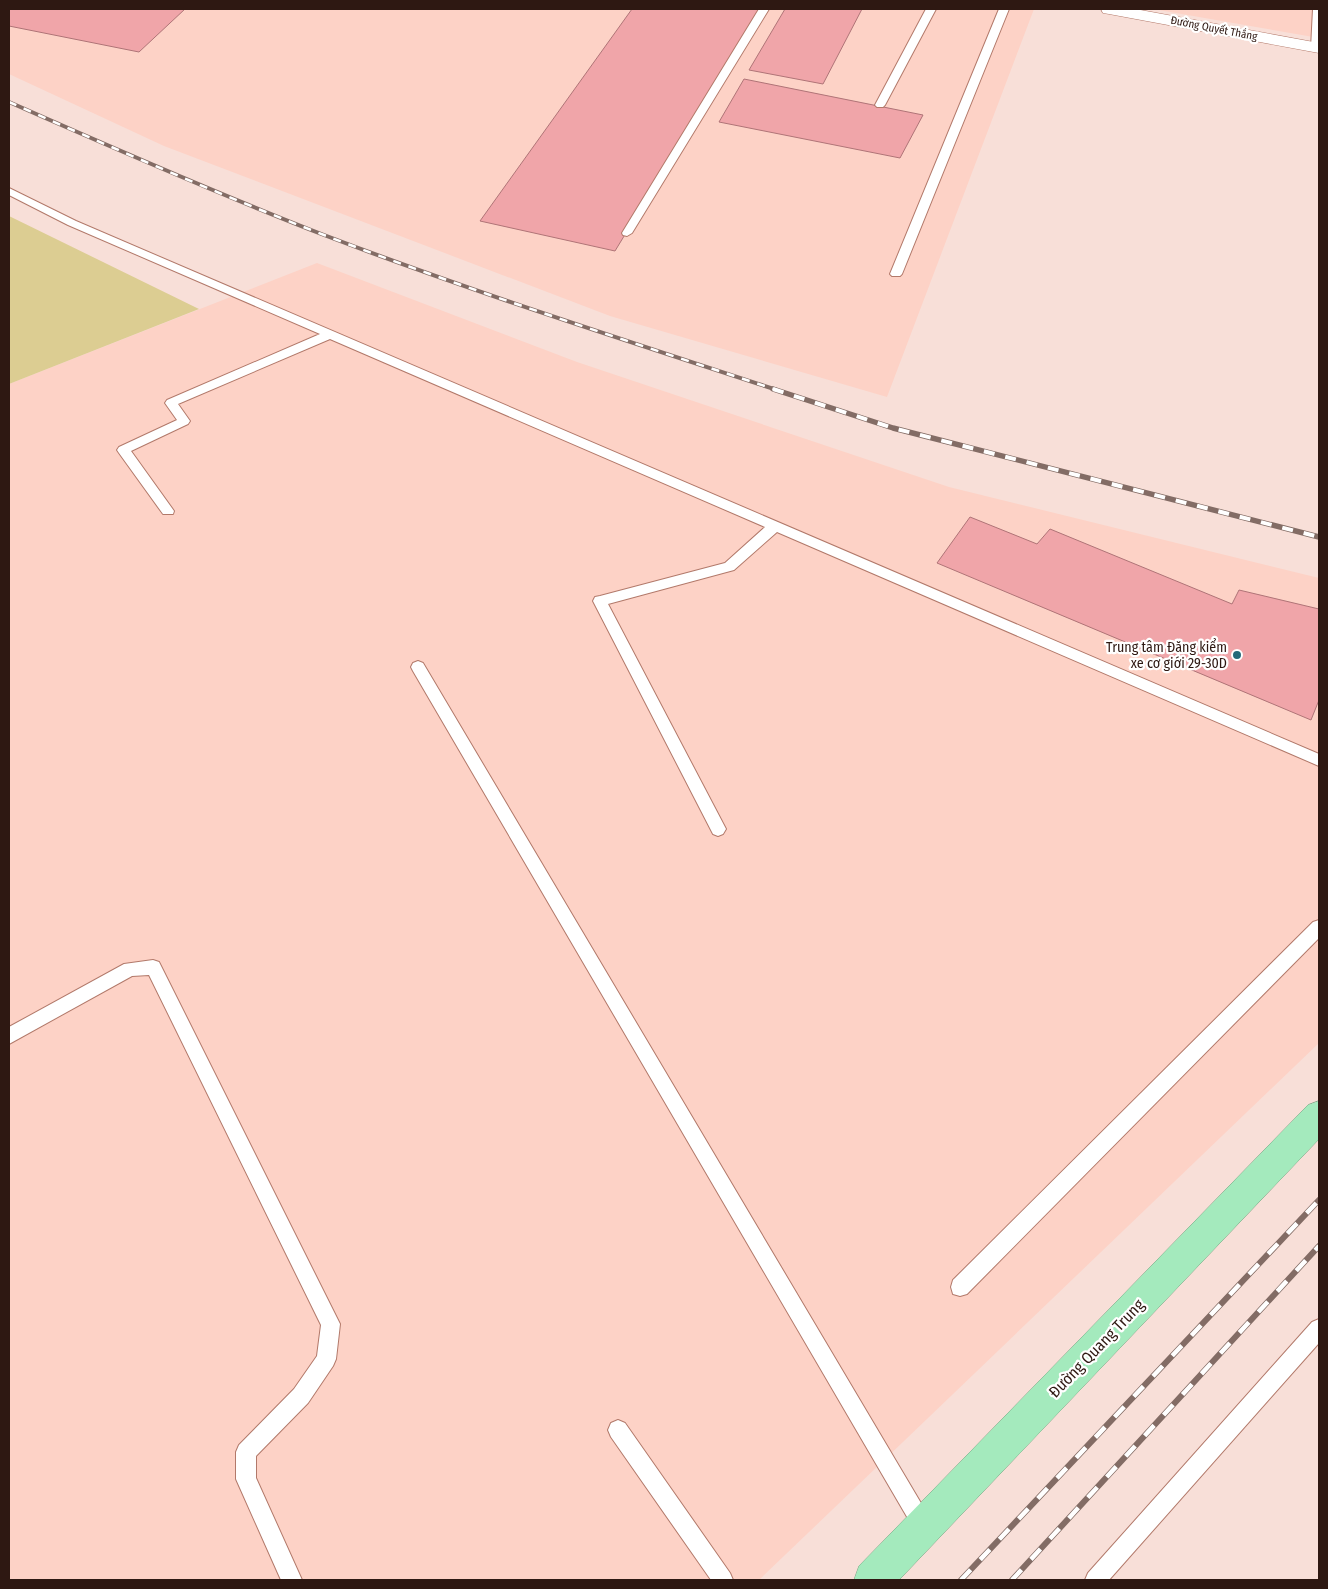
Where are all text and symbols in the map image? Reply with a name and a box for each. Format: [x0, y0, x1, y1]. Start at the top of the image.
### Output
street label: Đường Quyết Thắng [1169, 13, 1259, 43]
place label: Trung tâm Đăng kiểm xe cơ giới 29-30D [1106, 638, 1227, 672]
marker: Trung tâm Đăng kiểm xe cơ giới 29-30D [1231, 649, 1243, 661]
street label: Đường Quang Trung [1045, 1295, 1148, 1401]

